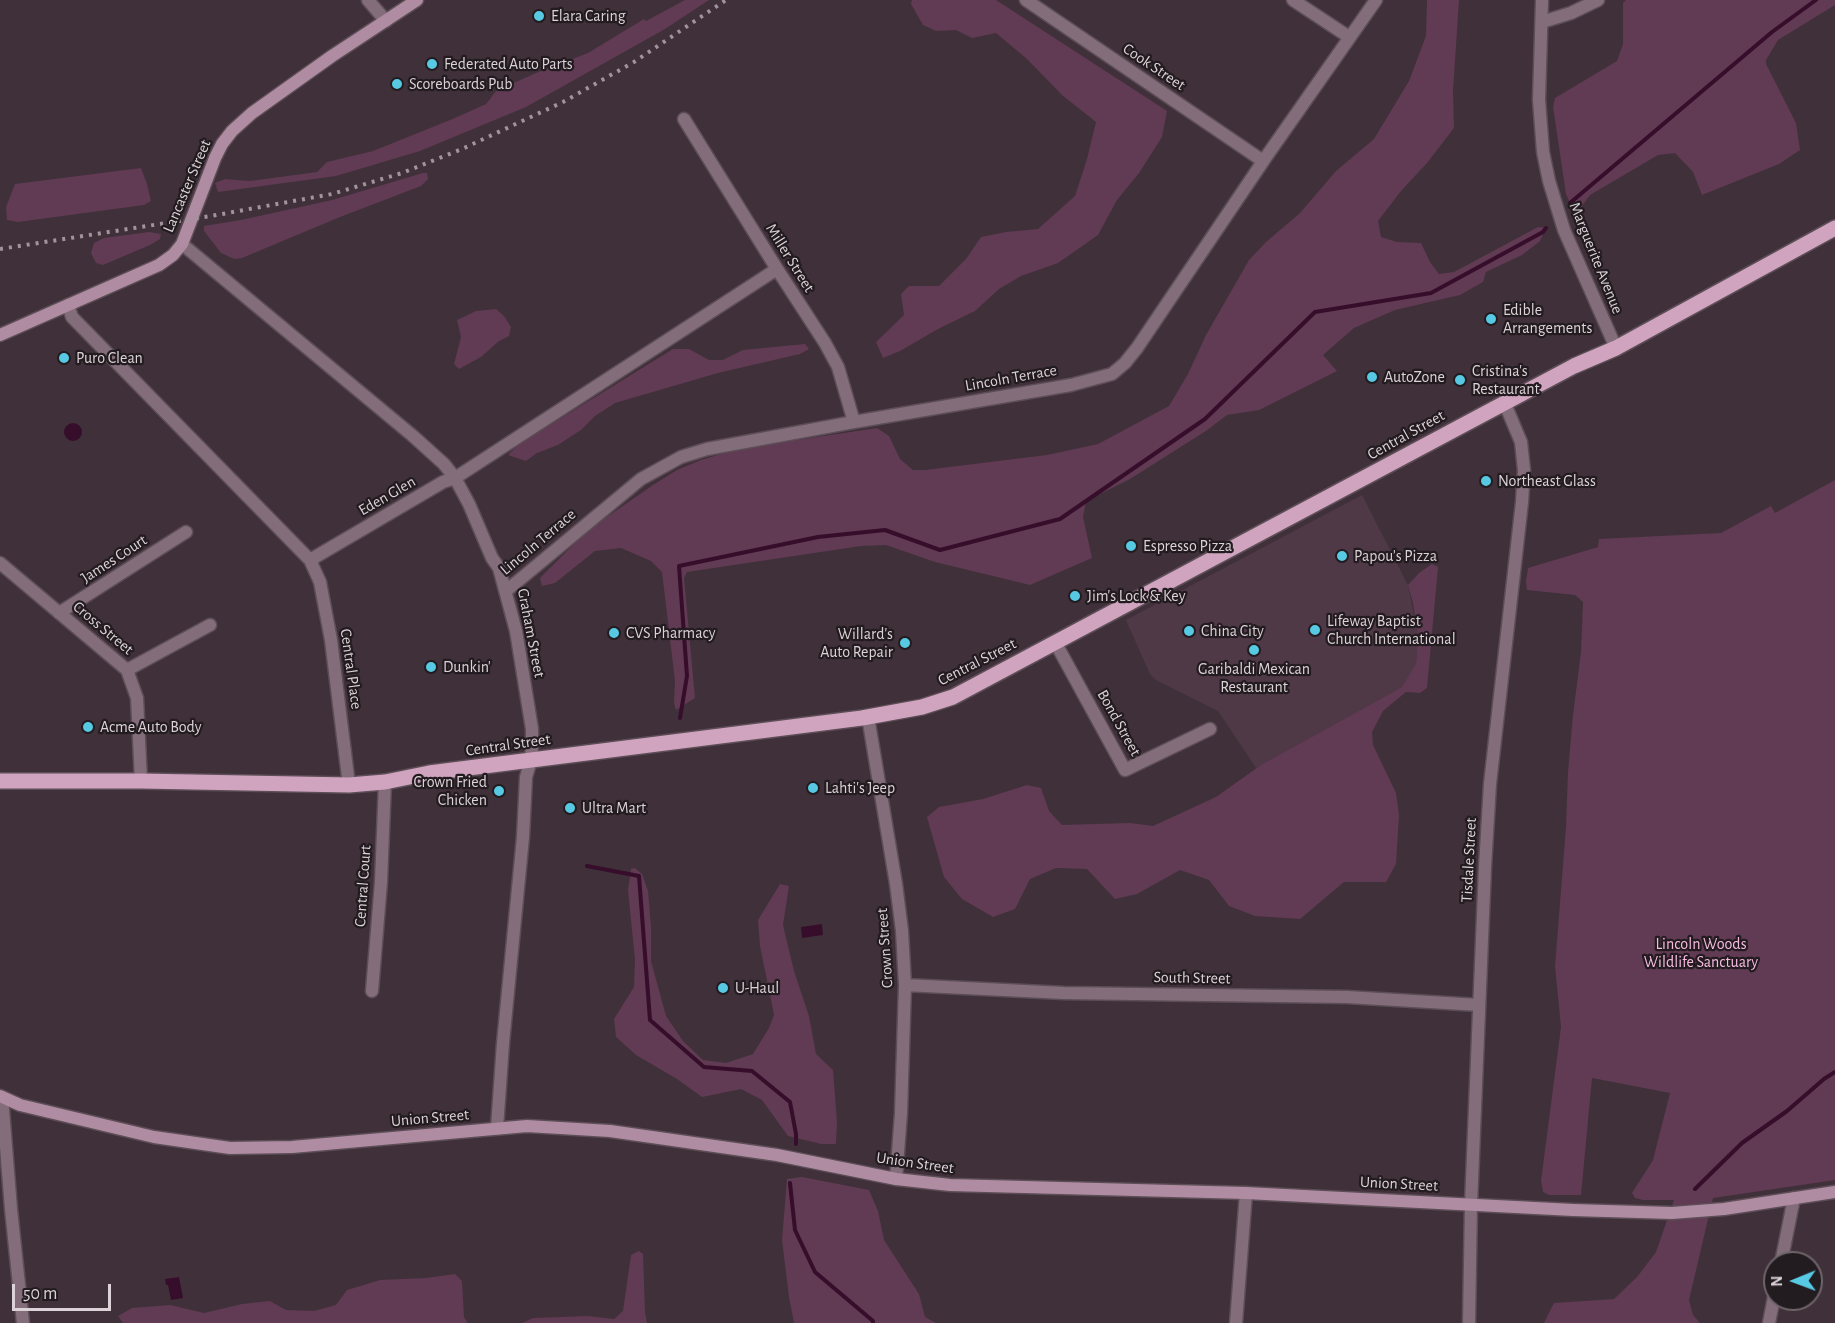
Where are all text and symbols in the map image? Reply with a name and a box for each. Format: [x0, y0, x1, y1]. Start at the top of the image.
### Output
place label: Elara Caring [551, 6, 626, 26]
marker: Elara Caring [532, 9, 546, 23]
street label: Cook Street [1119, 39, 1189, 95]
place label: Federated Auto Parts [444, 54, 573, 74]
marker: Federated Auto Parts [425, 57, 439, 71]
place label: Scoreboards Pub [409, 74, 512, 94]
marker: Scoreboards Pub [390, 77, 404, 91]
street label: Lancaster Street [159, 137, 215, 235]
street label: Marguerite Avenue [1565, 199, 1627, 317]
street label: Miller Street [761, 220, 819, 296]
place label: Edible Arrangements [1503, 300, 1592, 338]
marker: Edible Arrangements [1484, 312, 1498, 326]
place label: Puro Clean [76, 348, 143, 368]
marker: Puro Clean [57, 351, 71, 365]
street label: Lincoln Terrace [964, 360, 1058, 396]
place label: Cristina's Restaurant [1472, 361, 1540, 399]
place label: AutoZone [1384, 367, 1445, 387]
marker: AutoZone [1365, 370, 1379, 384]
marker: Cristina's Restaurant [1453, 373, 1467, 387]
street label: Central Street [1364, 406, 1448, 464]
place label: Northeast Glass [1498, 471, 1596, 491]
street label: Eden Glen [355, 472, 419, 520]
marker: Northeast Glass [1479, 474, 1493, 488]
street label: Lincoln Terrace [496, 505, 580, 579]
street label: James Court [77, 531, 151, 587]
place label: Espresso Pizza [1143, 536, 1232, 556]
marker: Espresso Pizza [1124, 539, 1138, 553]
place label: Papou's Pizza [1354, 546, 1437, 566]
marker: Papou's Pizza [1335, 549, 1349, 563]
place label: Jim's Lock & Key [1087, 586, 1186, 606]
street label: Graham Street [513, 587, 549, 679]
marker: Jim's Lock & Key [1068, 589, 1082, 603]
street label: Cross Street [69, 597, 137, 659]
place label: Lifeway Baptist Church International [1327, 611, 1456, 649]
place label: China City [1201, 621, 1264, 641]
place label: CVS Pharmacy [626, 623, 716, 643]
marker: Lifeway Baptist Church International [1308, 623, 1322, 637]
place label: Willard's Auto Repair [820, 624, 893, 662]
marker: China City [1182, 624, 1196, 638]
marker: CVS Pharmacy [607, 626, 621, 640]
street label: Central Place [336, 628, 366, 710]
street label: Central Street [935, 634, 1019, 690]
marker: Willard's Auto Repair [898, 636, 912, 650]
marker: Garibaldi Mexican Restaurant [1247, 643, 1261, 657]
place label: Dunkin' [443, 657, 491, 677]
place label: Garibaldi Mexican Restaurant [1198, 659, 1310, 697]
marker: Dunkin' [424, 660, 438, 674]
street label: Bond Street [1093, 686, 1145, 760]
place label: Acme Auto Body [100, 717, 202, 737]
marker: Acme Auto Body [81, 720, 95, 734]
street label: Central Street [464, 730, 552, 760]
place label: Crown Fried Chicken [413, 772, 487, 810]
place label: Lahti's Jeep [825, 778, 895, 798]
marker: Lahti's Jeep [806, 781, 820, 795]
marker: Crown Fried Chicken [492, 784, 506, 798]
place label: Ultra Mart [582, 798, 646, 818]
marker: Ultra Mart [563, 801, 577, 815]
street label: Tisdale Street [1457, 817, 1481, 903]
street label: Central Court [351, 845, 375, 927]
street label: Crown Street [873, 907, 897, 989]
park label: Lincoln Woods Wildlife Sanctuary [1644, 934, 1758, 972]
street label: South Street [1153, 968, 1231, 988]
place label: U-Haul [735, 978, 779, 998]
marker: U-Haul [716, 981, 730, 995]
street label: Union Street [390, 1105, 470, 1131]
street label: Union Street [875, 1148, 955, 1178]
street label: Union Street [1360, 1172, 1438, 1196]
north arrow [1763, 1251, 1823, 1311]
scale bar [15, 1272, 114, 1310]
text: N [1769, 1276, 1785, 1287]
text: 50 m [23, 1285, 57, 1303]

